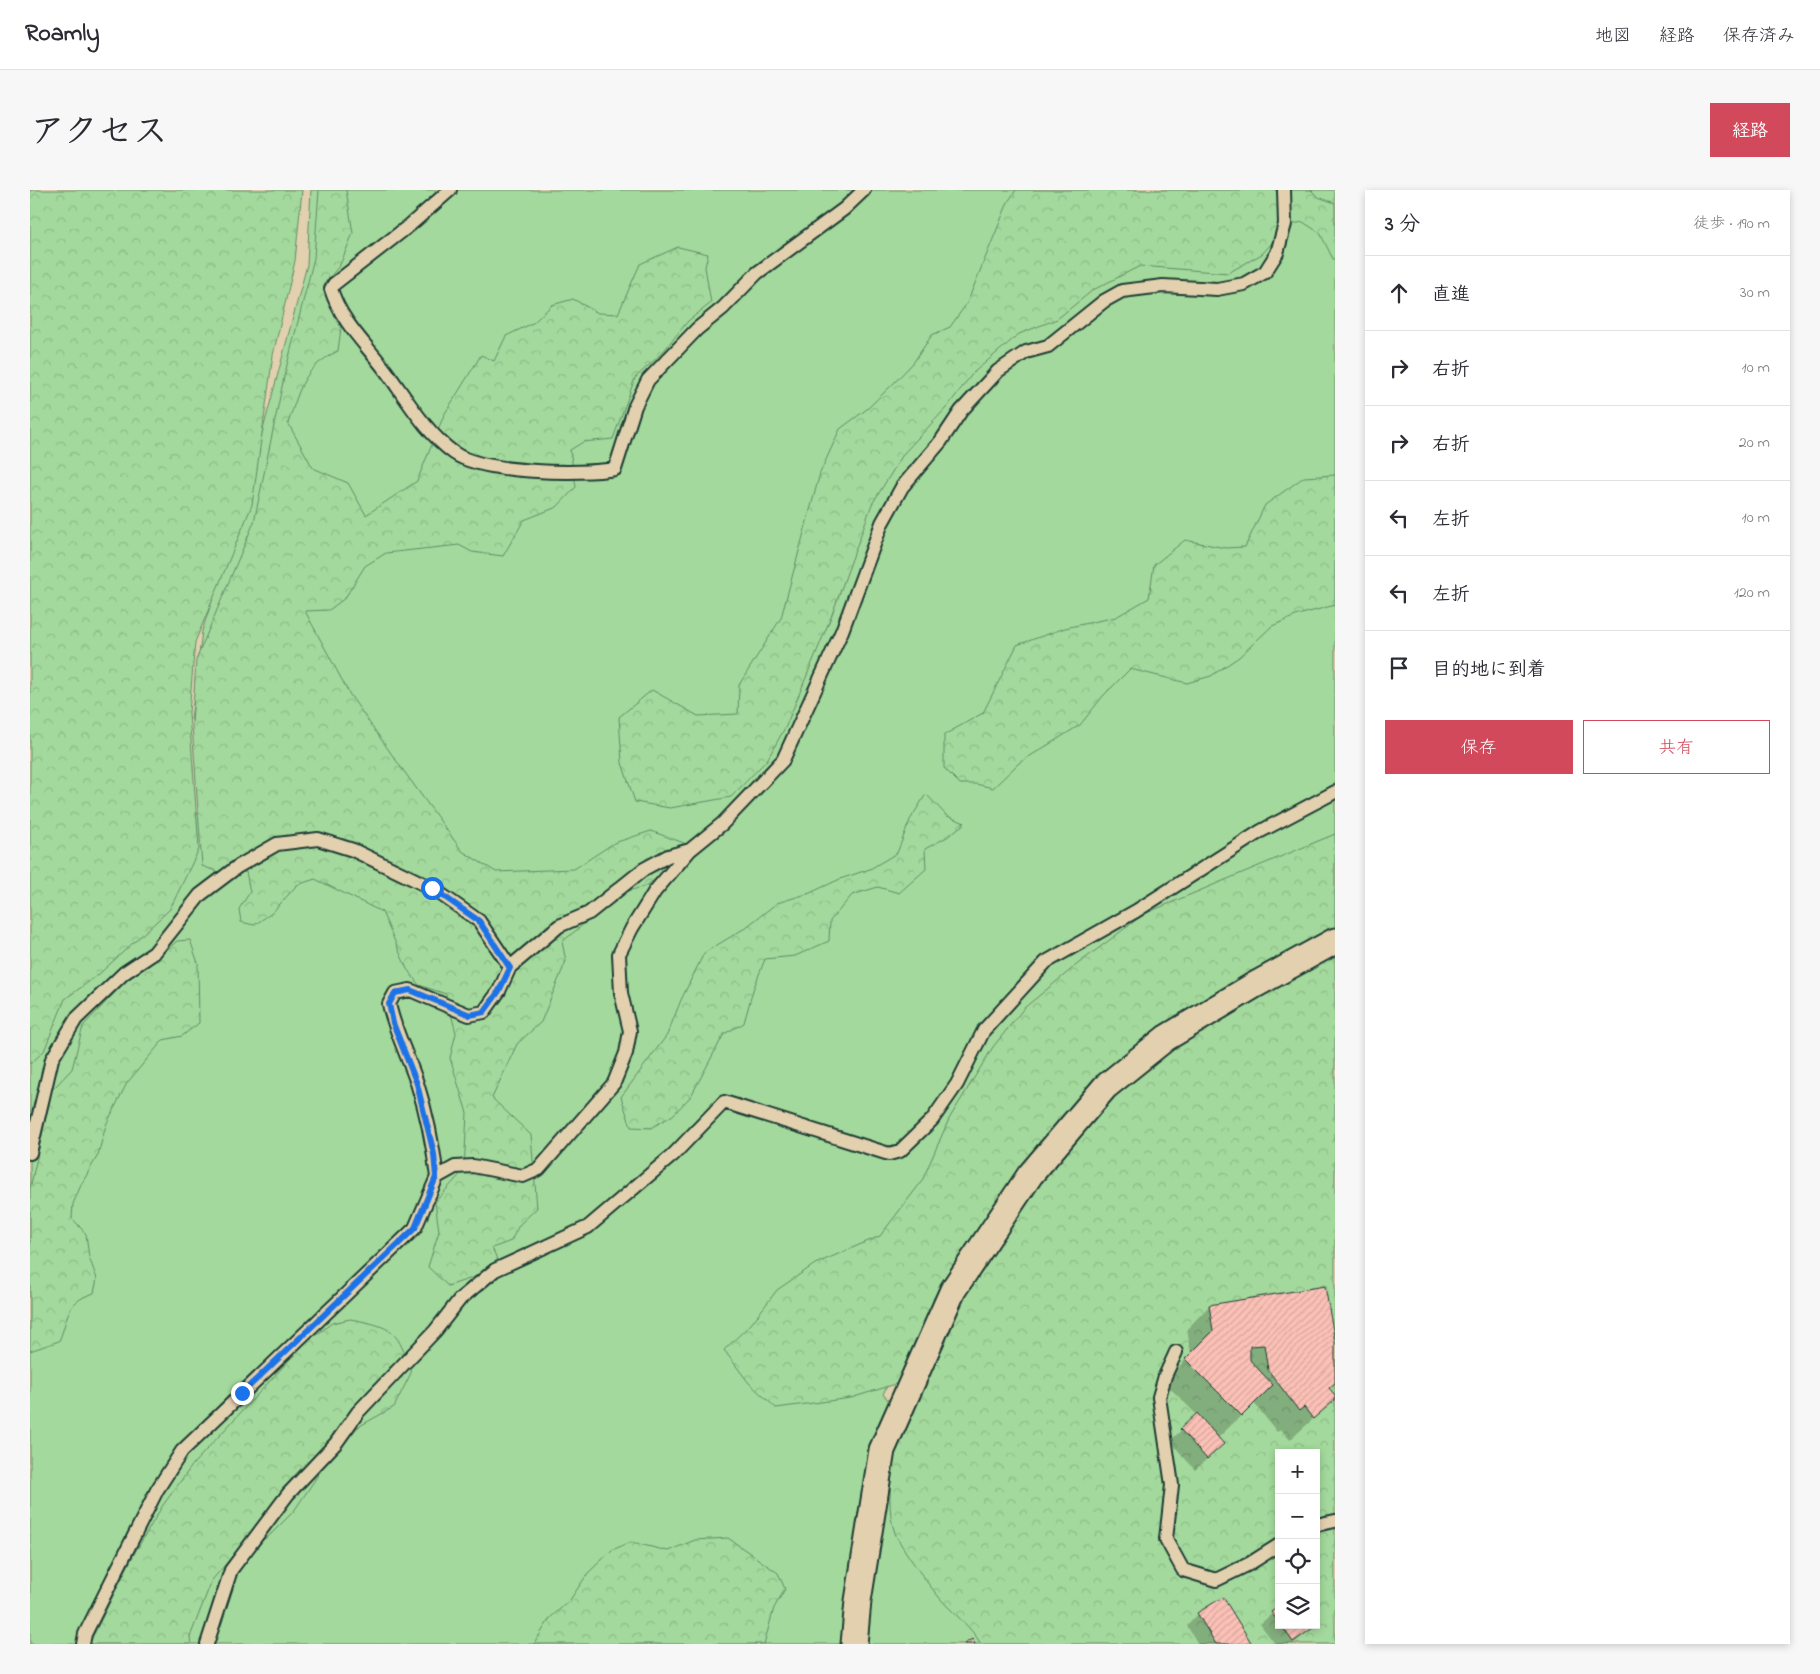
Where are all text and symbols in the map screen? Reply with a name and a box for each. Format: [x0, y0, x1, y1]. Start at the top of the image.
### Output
text: Roamly [25, 17, 100, 52]
text: 地図 [1595, 24, 1631, 50]
text: 経路 [1659, 24, 1695, 50]
text: 保存済み [1723, 24, 1795, 50]
button: 経路 [1710, 103, 1790, 157]
text: アクセス [30, 108, 168, 159]
text: 3 分 [1385, 210, 1420, 240]
text: 徒歩 · 190 m [1693, 212, 1770, 236]
icon: ahead [1385, 279, 1413, 307]
text: 30 m [1740, 281, 1770, 305]
text: 直進 [1432, 282, 1470, 309]
icon: right [1385, 354, 1413, 382]
text: 10 m [1742, 356, 1770, 380]
text: 右折 [1432, 357, 1470, 384]
icon: right [1385, 429, 1413, 457]
text: 20 m [1739, 431, 1770, 455]
text: 右折 [1432, 432, 1470, 459]
icon: left [1385, 504, 1413, 532]
text: 10 m [1742, 506, 1770, 530]
text: 左折 [1432, 507, 1470, 534]
icon: left [1385, 579, 1413, 607]
text: 120 m [1734, 581, 1770, 605]
text: 左折 [1432, 582, 1470, 609]
icon: arrive [1385, 654, 1413, 682]
text: 目的地に到着 [1432, 657, 1546, 684]
button: 保存 [1385, 720, 1573, 774]
button: 共有 [1583, 720, 1770, 774]
route start [421, 877, 444, 900]
route end [231, 1382, 254, 1405]
map controls [1275, 1449, 1320, 1629]
button: + [1275, 1449, 1320, 1494]
button: − [1275, 1494, 1320, 1539]
button: locate [1275, 1539, 1320, 1584]
button: layers [1275, 1584, 1320, 1629]

